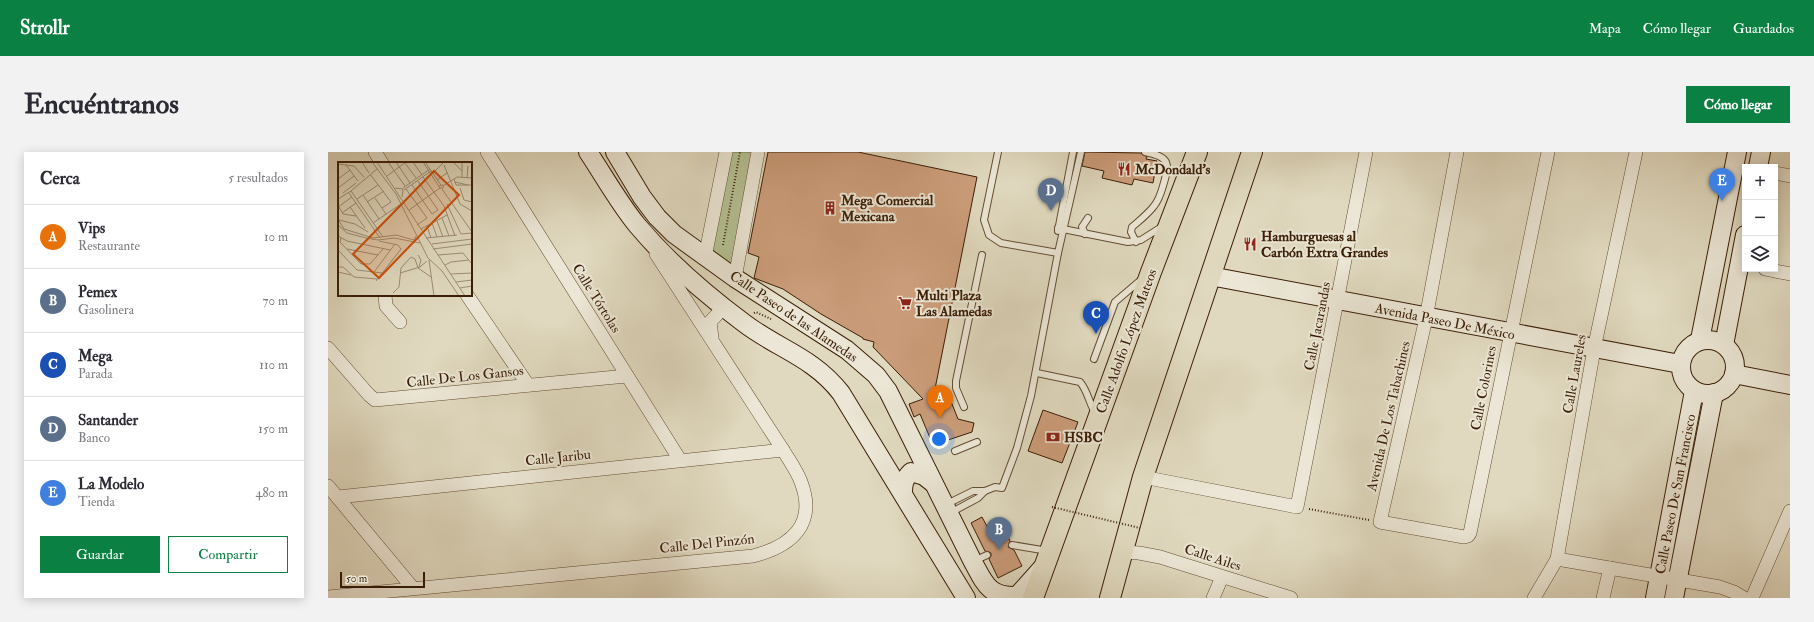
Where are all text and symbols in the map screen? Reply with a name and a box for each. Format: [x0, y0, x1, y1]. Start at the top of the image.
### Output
text: Strollr [20, 16, 70, 40]
text: Mapa [1589, 20, 1621, 37]
text: Cómo llegar [1643, 20, 1711, 37]
text: Guardados [1733, 20, 1794, 37]
button: Cómo llegar [1686, 86, 1790, 123]
text: Encuéntranos [24, 87, 179, 122]
restaurant icon: McDondald's [1116, 161, 1132, 177]
place label: McDondald's [1134, 161, 1211, 178]
inset map [338, 162, 472, 296]
map controls [1742, 164, 1778, 272]
button: + [1742, 164, 1778, 200]
text: Cerca [40, 168, 80, 189]
pin: E [1709, 168, 1735, 201]
text: 5 resultados [228, 170, 288, 186]
pin: D [1038, 178, 1064, 211]
place label: Mega Comercial Mexicana [840, 192, 934, 225]
building icon: Mega Comercial Mexicana [822, 200, 838, 216]
button: − [1742, 200, 1778, 236]
text: Vips [78, 219, 105, 238]
place label: Hamburguesas al Carbón Extra Grandes [1261, 228, 1388, 261]
text: A [49, 229, 57, 245]
text: 10 m [264, 229, 288, 245]
restaurant icon: Hamburguesas al Carbón Extra Grandes [1242, 236, 1258, 252]
button: layers [1742, 236, 1778, 272]
text: Restaurante [78, 238, 140, 254]
street label: Calle Tórtolas [569, 261, 625, 336]
street label: Calle Adolfo López Mateos [1092, 266, 1160, 416]
street label: Calle Paseo de las Alamedas [726, 267, 861, 366]
street label: Calle Jacarandas [1301, 280, 1334, 372]
text: Pemex [78, 283, 117, 302]
place label: Multi Plaza Las Alamedas [915, 287, 992, 320]
text: B [49, 293, 57, 309]
text: 70 m [263, 293, 288, 309]
supermarket icon: Multi Plaza Las Alamedas [897, 295, 913, 311]
street label: Avenida Paseo De México [1372, 299, 1517, 343]
pin: C [1083, 301, 1109, 334]
text: Gasolinera [78, 302, 134, 318]
street label: Calle Laureles [1559, 333, 1590, 415]
street label: Avenida De Los Tabachines [1363, 339, 1414, 494]
street label: Calle Colorines [1467, 344, 1500, 432]
text: Mega [78, 347, 112, 366]
text: C [48, 357, 58, 373]
text: 110 m [259, 357, 288, 373]
street label: Calle De Los Gansos [406, 362, 525, 391]
text: Parada [78, 366, 113, 382]
pin: A [927, 385, 953, 418]
text: Santander [78, 411, 138, 430]
street label: Calle Paseo De San Francisco [1652, 412, 1699, 576]
text: D [48, 421, 58, 437]
text: 150 m [258, 421, 288, 437]
your location [929, 429, 949, 449]
bank icon: HSBC [1045, 429, 1061, 445]
place label: HSBC [1064, 429, 1103, 446]
text: Banco [78, 430, 110, 446]
street label: Calle Jaribu [524, 446, 592, 469]
text: La Modelo [78, 475, 144, 494]
text: E [48, 485, 58, 501]
text: 480 m [255, 485, 288, 501]
text: Tienda [78, 494, 115, 510]
pin: B [986, 517, 1012, 550]
street label: Calle Del Pinzón [659, 530, 755, 557]
button: Guardar [40, 536, 160, 573]
button: Compartir [168, 536, 288, 573]
street label: Calle Ailes [1182, 540, 1244, 575]
scale bar [340, 570, 425, 589]
text: 50 m [346, 572, 367, 585]

